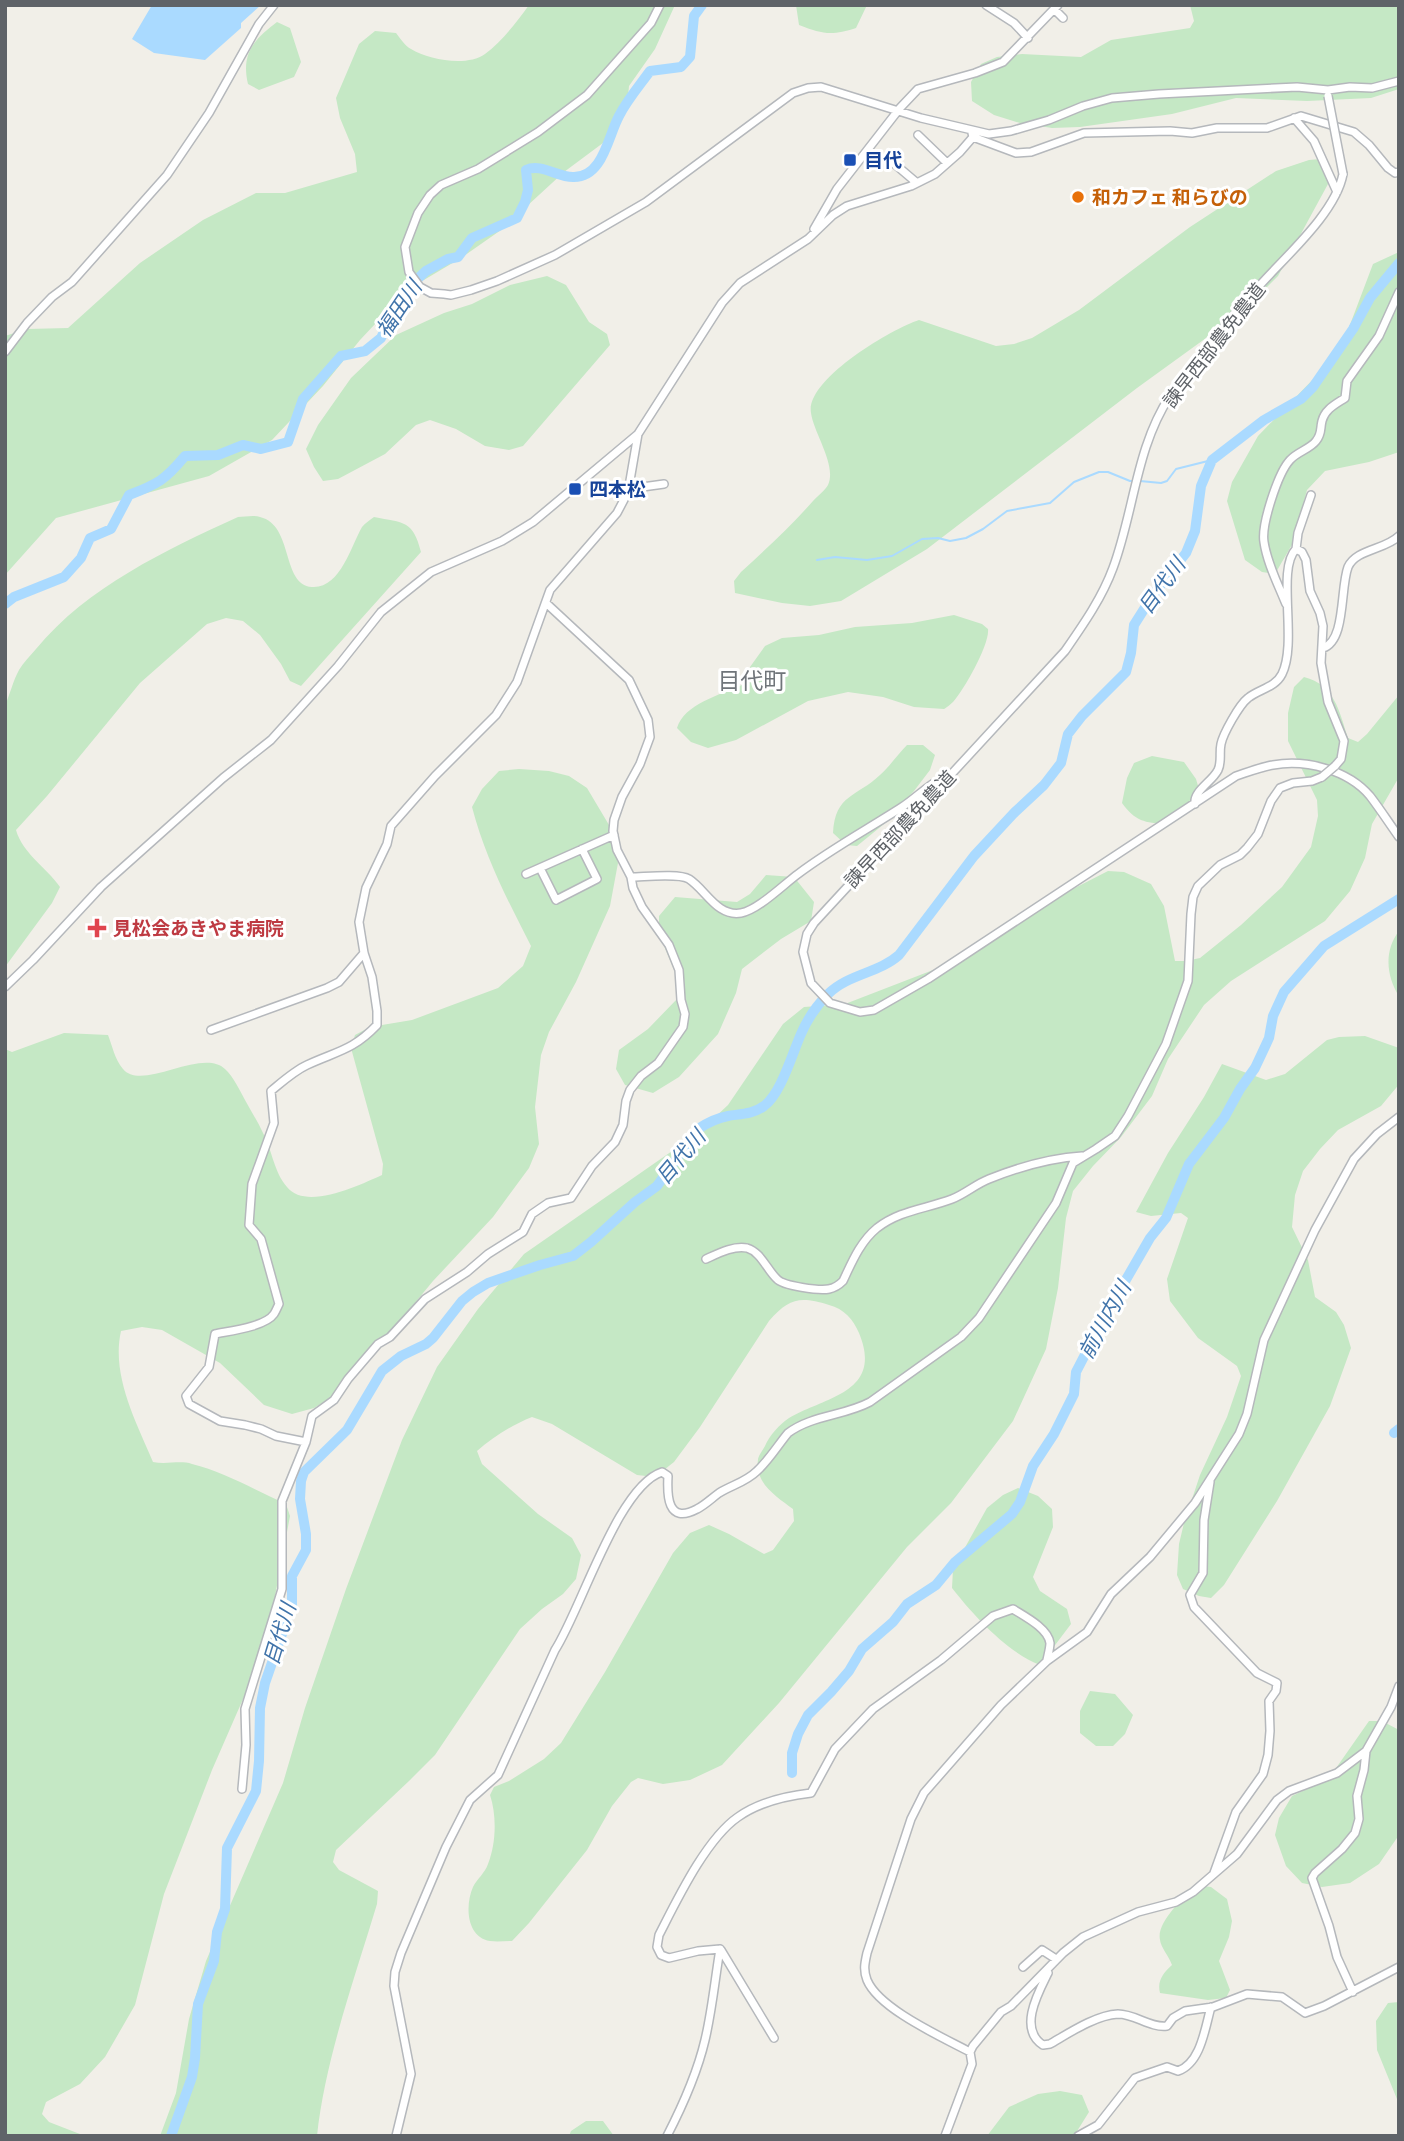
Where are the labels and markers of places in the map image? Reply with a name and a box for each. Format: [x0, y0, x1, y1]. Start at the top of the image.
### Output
place label: 目代 [864, 147, 902, 173]
marker: 目代 [842, 152, 858, 168]
place label: 和カフェ 和らびの [1092, 184, 1248, 210]
marker: 和カフェ 和らびの [1070, 189, 1086, 205]
place label: 四本松 [589, 476, 646, 502]
marker: 四本松 [567, 481, 583, 497]
place label: 見松会あきやま病院 [113, 915, 284, 941]
marker: 見松会あきやま病院 [87, 918, 107, 938]

